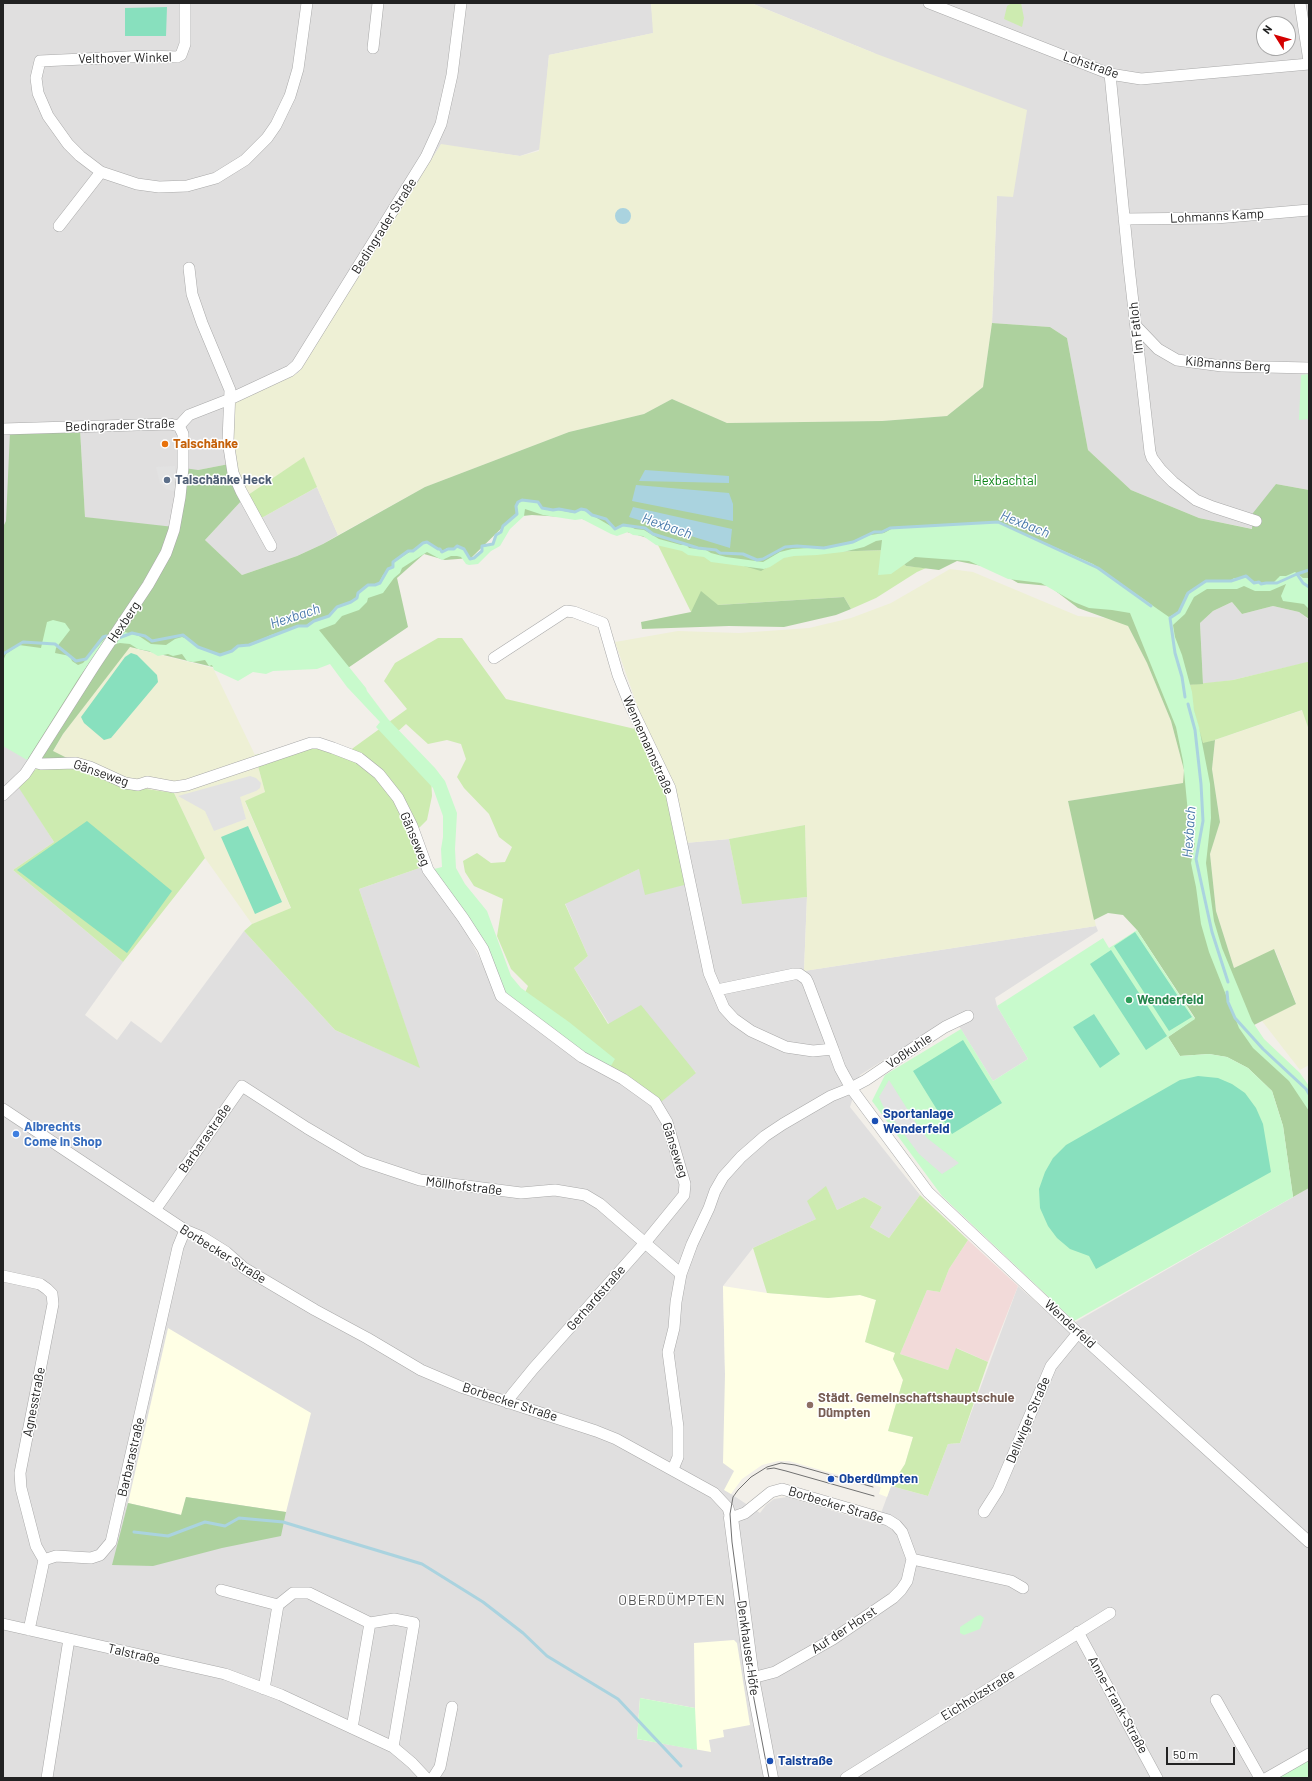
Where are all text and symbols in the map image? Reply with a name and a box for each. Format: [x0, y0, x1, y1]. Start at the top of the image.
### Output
north arrow [1256, 16, 1296, 56]
text: N [1259, 22, 1274, 36]
street label: Lohstraße [1061, 48, 1121, 82]
street label: Velthover Winkel [78, 49, 172, 67]
street label: Bedingrader Straße [348, 175, 420, 277]
street label: Lohmanns Kamp [1170, 206, 1264, 226]
street label: Im Fatloh [1126, 301, 1146, 355]
street label: Kißmanns Berg [1185, 353, 1271, 375]
street label: Bedingrader Straße [65, 415, 175, 435]
place label: Talschänke [173, 436, 238, 452]
marker: Talschänke [160, 439, 170, 449]
place label: Talschänke Heck [175, 472, 272, 488]
park label: Hexbachtal [973, 473, 1037, 489]
marker: Talschänke Heck [162, 475, 172, 485]
water label: Hexbach [998, 507, 1052, 541]
water label: Hexbach [640, 510, 694, 542]
street label: Hexberg [104, 598, 144, 646]
water label: Hexbach [268, 600, 322, 632]
street label: Wennemannstraße [619, 693, 677, 797]
street label: Gänseweg [71, 756, 131, 790]
water label: Hexbach [1179, 806, 1199, 858]
street label: Gänseweg [397, 809, 433, 869]
place label: Wenderfeld [1137, 992, 1204, 1008]
marker: Wenderfeld [1124, 995, 1134, 1005]
street label: Voßkuhle [883, 1030, 935, 1072]
street label: Barbarastraße [175, 1100, 235, 1176]
place label: Sportanlage Wenderfeld [883, 1106, 954, 1137]
marker: Sportanlage Wenderfeld [870, 1116, 880, 1126]
place label: Albrechts Come in Shop [24, 1119, 102, 1150]
street label: Gänseweg [659, 1120, 691, 1180]
marker: Albrechts Come in Shop [11, 1129, 21, 1139]
street label: Möllhofstraße [425, 1174, 503, 1198]
street label: Borbecker Straße [177, 1221, 269, 1287]
street label: Gerhardstraße [563, 1262, 629, 1334]
street label: Wenderfeld [1041, 1296, 1099, 1352]
street label: Agnesstraße [20, 1366, 48, 1438]
street label: Dellwiger Straße [1003, 1374, 1053, 1466]
street label: Borbecker Straße [460, 1379, 560, 1425]
place label: Städt. Gemeinschaftshauptschule Dümpten [818, 1390, 1014, 1421]
marker: Städt. Gemeinschaftshauptschule Dümpten [805, 1400, 815, 1410]
street label: Barbarastraße [114, 1416, 148, 1498]
place label: Oberdümpten [839, 1471, 918, 1487]
marker: Oberdümpten [826, 1474, 836, 1484]
street label: Borbecker Straße [786, 1483, 886, 1527]
district label: OBERDÜMPTEN [618, 1592, 726, 1608]
street label: Denkhauser Höfe [734, 1599, 762, 1697]
street label: Auf der Horst [808, 1603, 880, 1657]
street label: Talstraße [106, 1640, 162, 1668]
street label: Anne-Frank-Straße [1085, 1654, 1151, 1756]
street label: Eichholzstraße [938, 1666, 1018, 1724]
scale bar [1168, 1739, 1237, 1765]
text: 50 m [1173, 1747, 1198, 1761]
place label: Talstraße [778, 1753, 833, 1769]
marker: Talstraße [765, 1756, 775, 1766]

